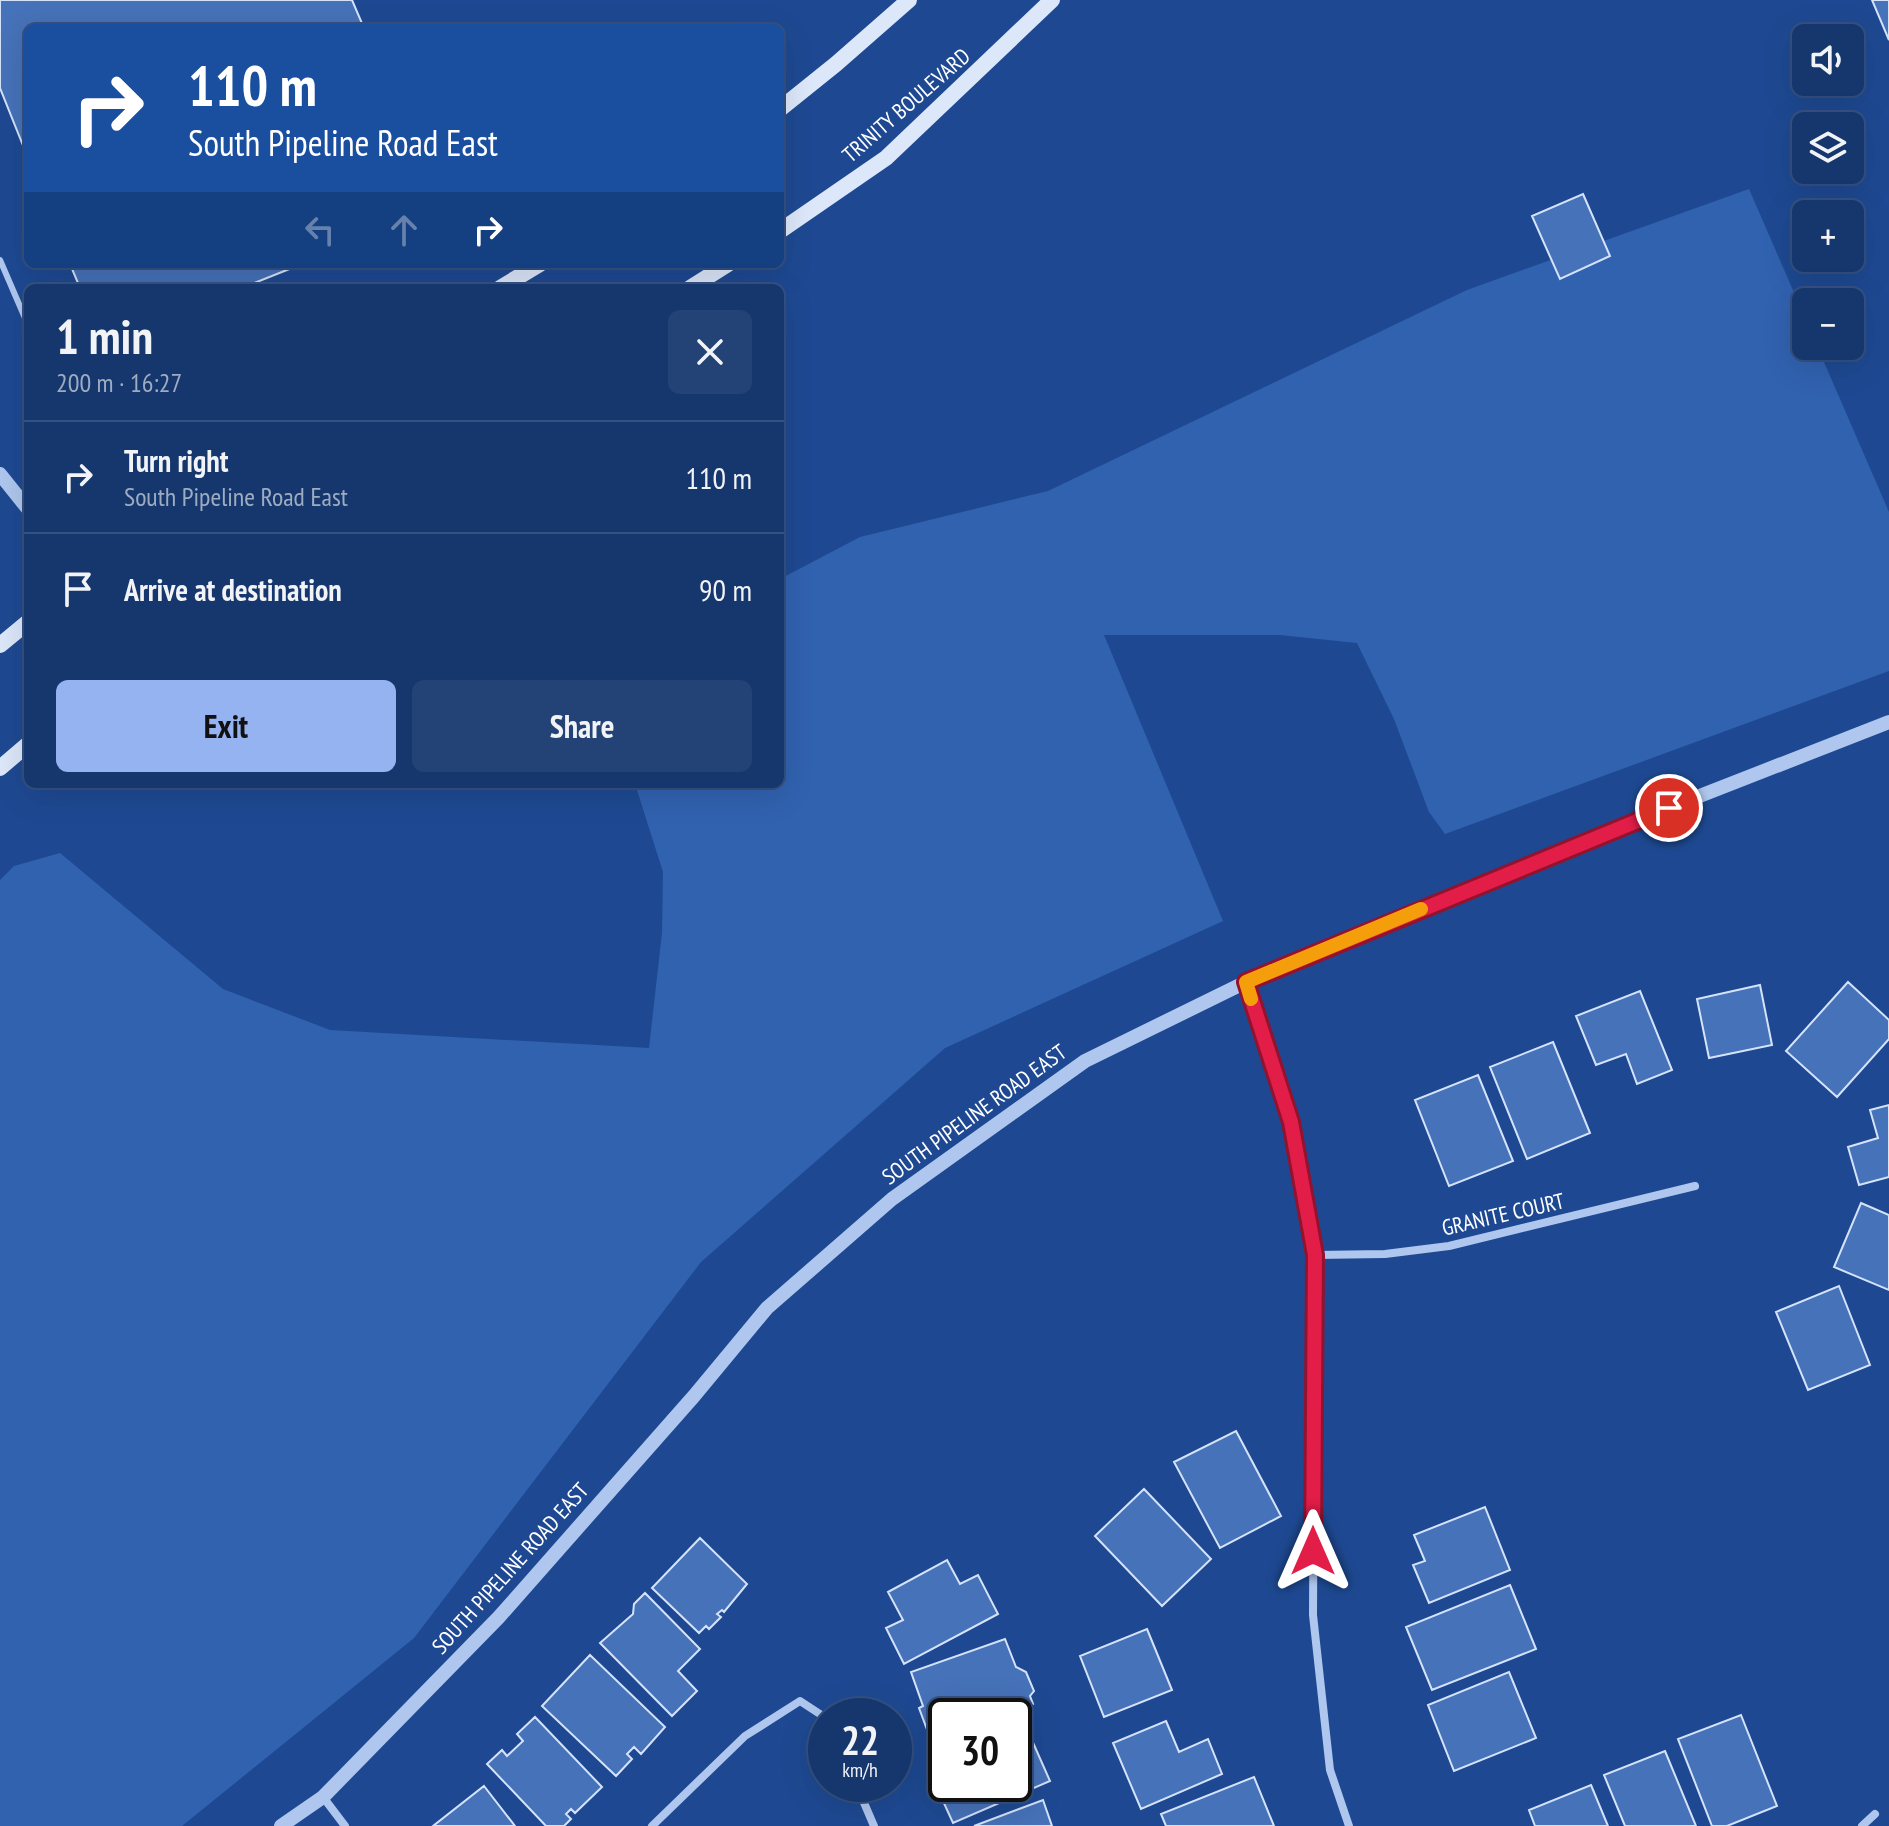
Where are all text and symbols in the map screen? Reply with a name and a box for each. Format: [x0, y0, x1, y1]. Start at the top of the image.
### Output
map controls [1792, 24, 1864, 360]
button: sound [1792, 24, 1864, 96]
street label: TRINITY BOULEVARD [836, 42, 976, 168]
text: 110 m [188, 49, 317, 121]
icon: right [56, 56, 160, 160]
button: layers [1792, 112, 1864, 184]
text: South Pipeline Road East [188, 119, 498, 166]
button: + [1792, 200, 1864, 272]
icon: left [298, 208, 342, 252]
icon: ahead [382, 208, 426, 252]
icon: right [466, 208, 510, 252]
button: − [1792, 288, 1864, 360]
text: 1 min [56, 305, 153, 367]
button: close [668, 310, 752, 394]
text: 200 m · 16:27 [56, 366, 182, 399]
text: Turn right [124, 441, 228, 480]
icon: right [56, 455, 100, 499]
text: 110 m [686, 458, 752, 497]
text: South Pipeline Road East [124, 480, 348, 513]
icon: arrive [56, 567, 100, 611]
text: Arrive at destination [124, 570, 342, 609]
text: 90 m [699, 570, 752, 609]
button: Exit [56, 680, 396, 772]
button: Share [412, 680, 752, 772]
pin [1635, 774, 1703, 842]
icon: arrive [1647, 786, 1691, 830]
street label: SOUTH PIPELINE ROAD EAST [876, 1038, 1072, 1190]
street label: GRANITE COURT [1439, 1186, 1567, 1242]
street label: SOUTH PIPELINE ROAD EAST [426, 1476, 594, 1660]
position arrow [1271, 1509, 1355, 1593]
speed limit sign: 30 [928, 1698, 1032, 1802]
text: 22 [841, 1714, 879, 1766]
text: km/h [842, 1757, 878, 1783]

